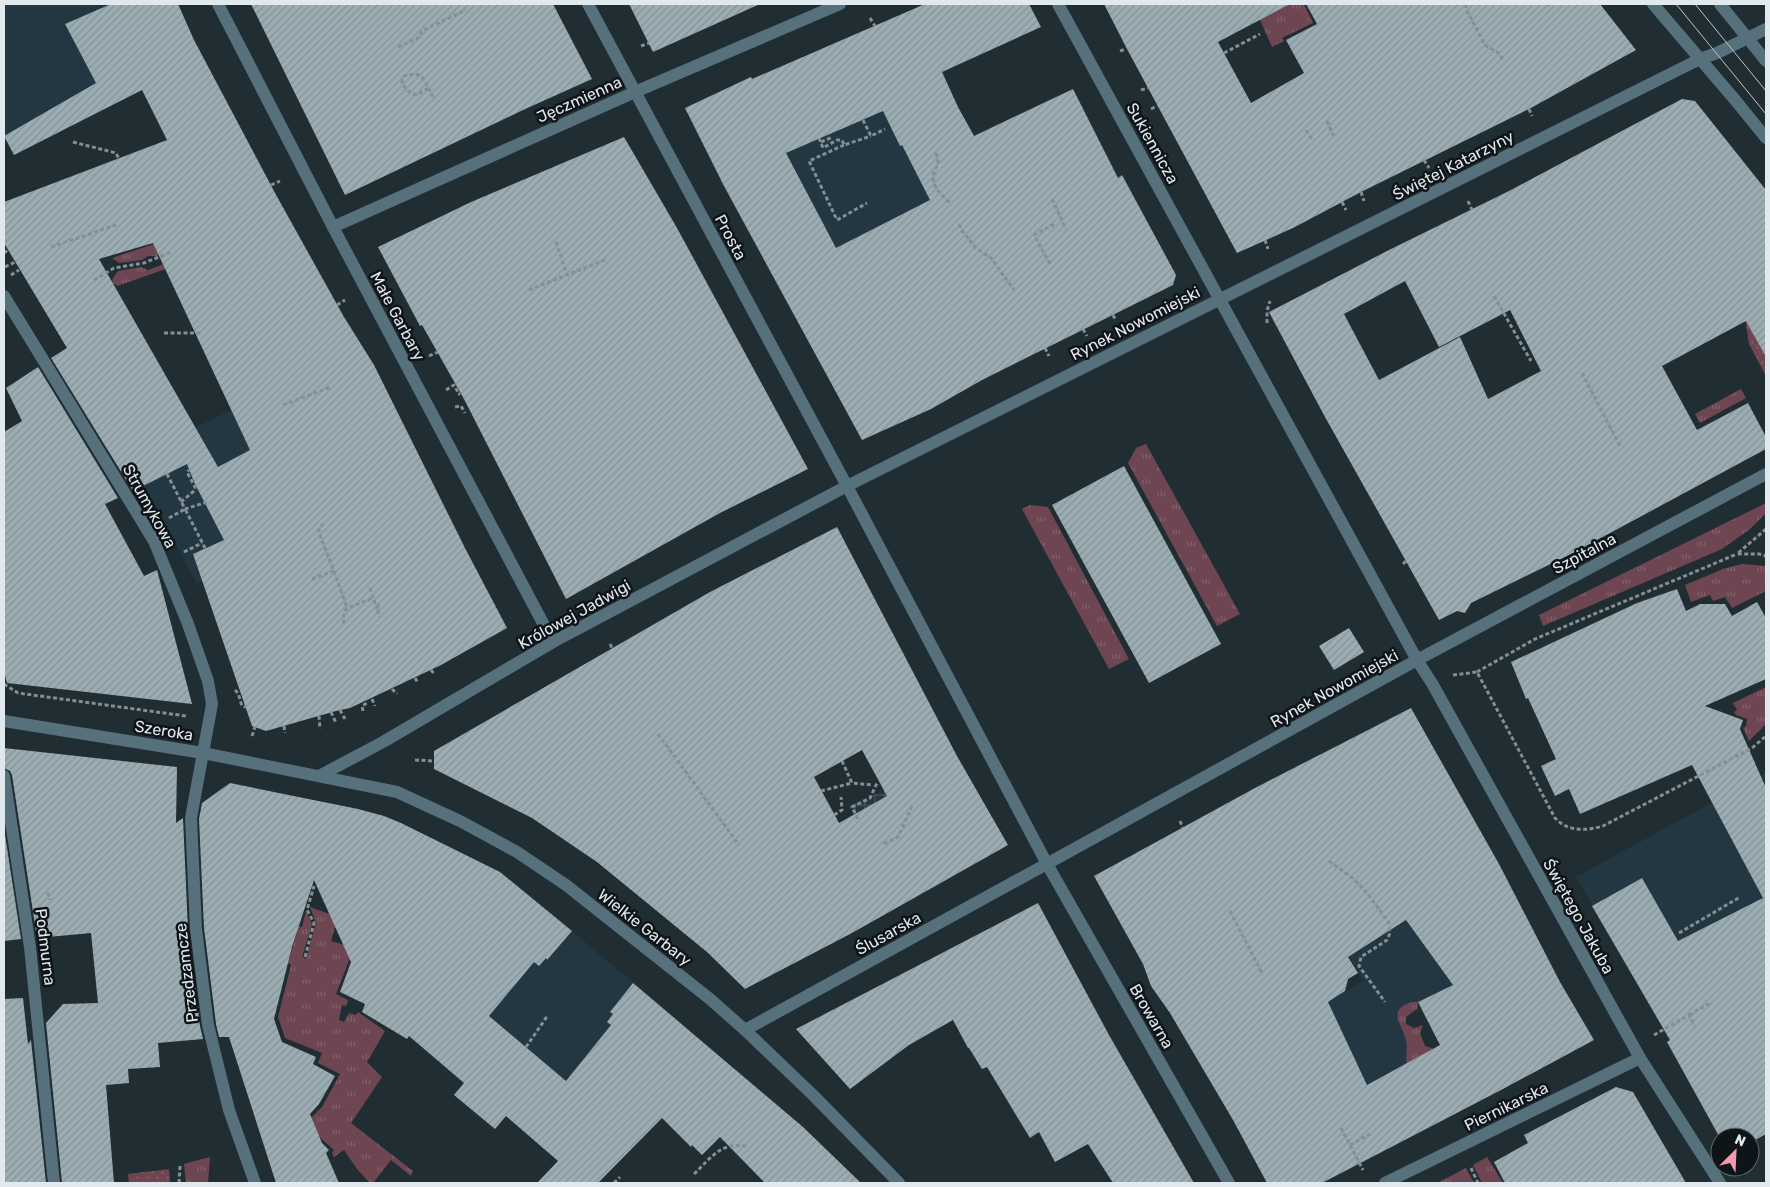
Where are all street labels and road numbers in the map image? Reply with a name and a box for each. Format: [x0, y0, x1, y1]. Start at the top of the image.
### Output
street label: Jęczmienna [534, 72, 625, 128]
street label: Sukiennicza [1122, 99, 1183, 187]
street label: Świętej Katarzyny [1389, 126, 1518, 205]
street label: Prosta [711, 211, 750, 263]
street label: Małe Garbary [366, 269, 429, 364]
street label: Rynek Nowomiejski [1067, 282, 1203, 364]
street label: Strumykowa [119, 461, 180, 552]
street label: Szpitalna [1549, 529, 1619, 578]
street label: Królowej Jadwigi [515, 576, 634, 653]
street label: Rynek Nowomiejski [1267, 645, 1402, 731]
street label: Szeroka [133, 716, 195, 744]
street label: Świętego Jakuba [1538, 855, 1619, 978]
street label: Wielkie Garbary [594, 885, 695, 970]
street label: Ślusarska [852, 907, 924, 959]
street label: Podmurna [31, 908, 60, 987]
street label: Przedzamcze [171, 922, 202, 1024]
street label: Browarna [1125, 980, 1178, 1052]
street label: Piernikarska [1461, 1078, 1551, 1135]

